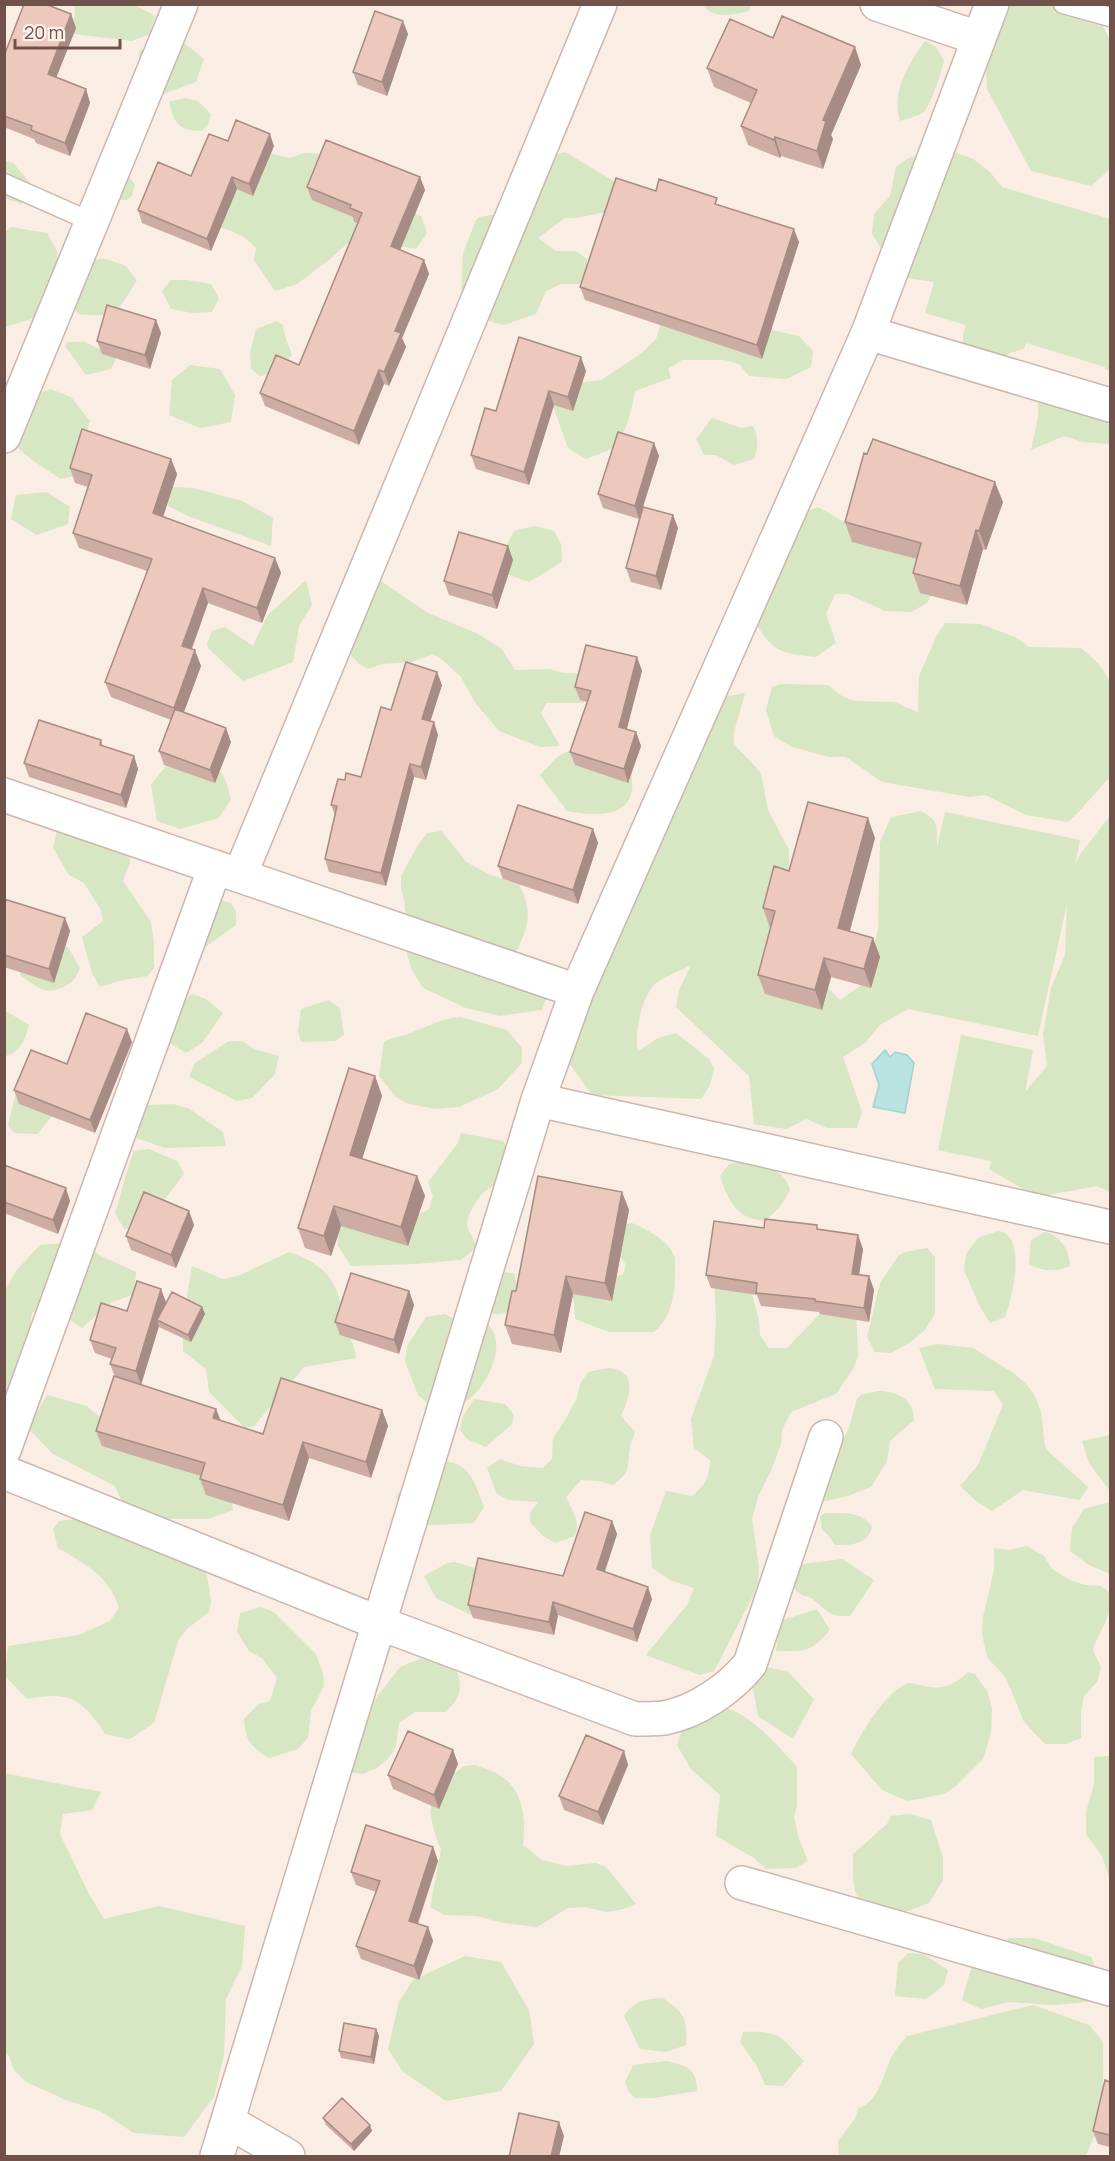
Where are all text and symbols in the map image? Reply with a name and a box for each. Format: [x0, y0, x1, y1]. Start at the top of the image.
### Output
scale bar [15, 12, 120, 50]
text: 20 m [24, 20, 64, 44]

